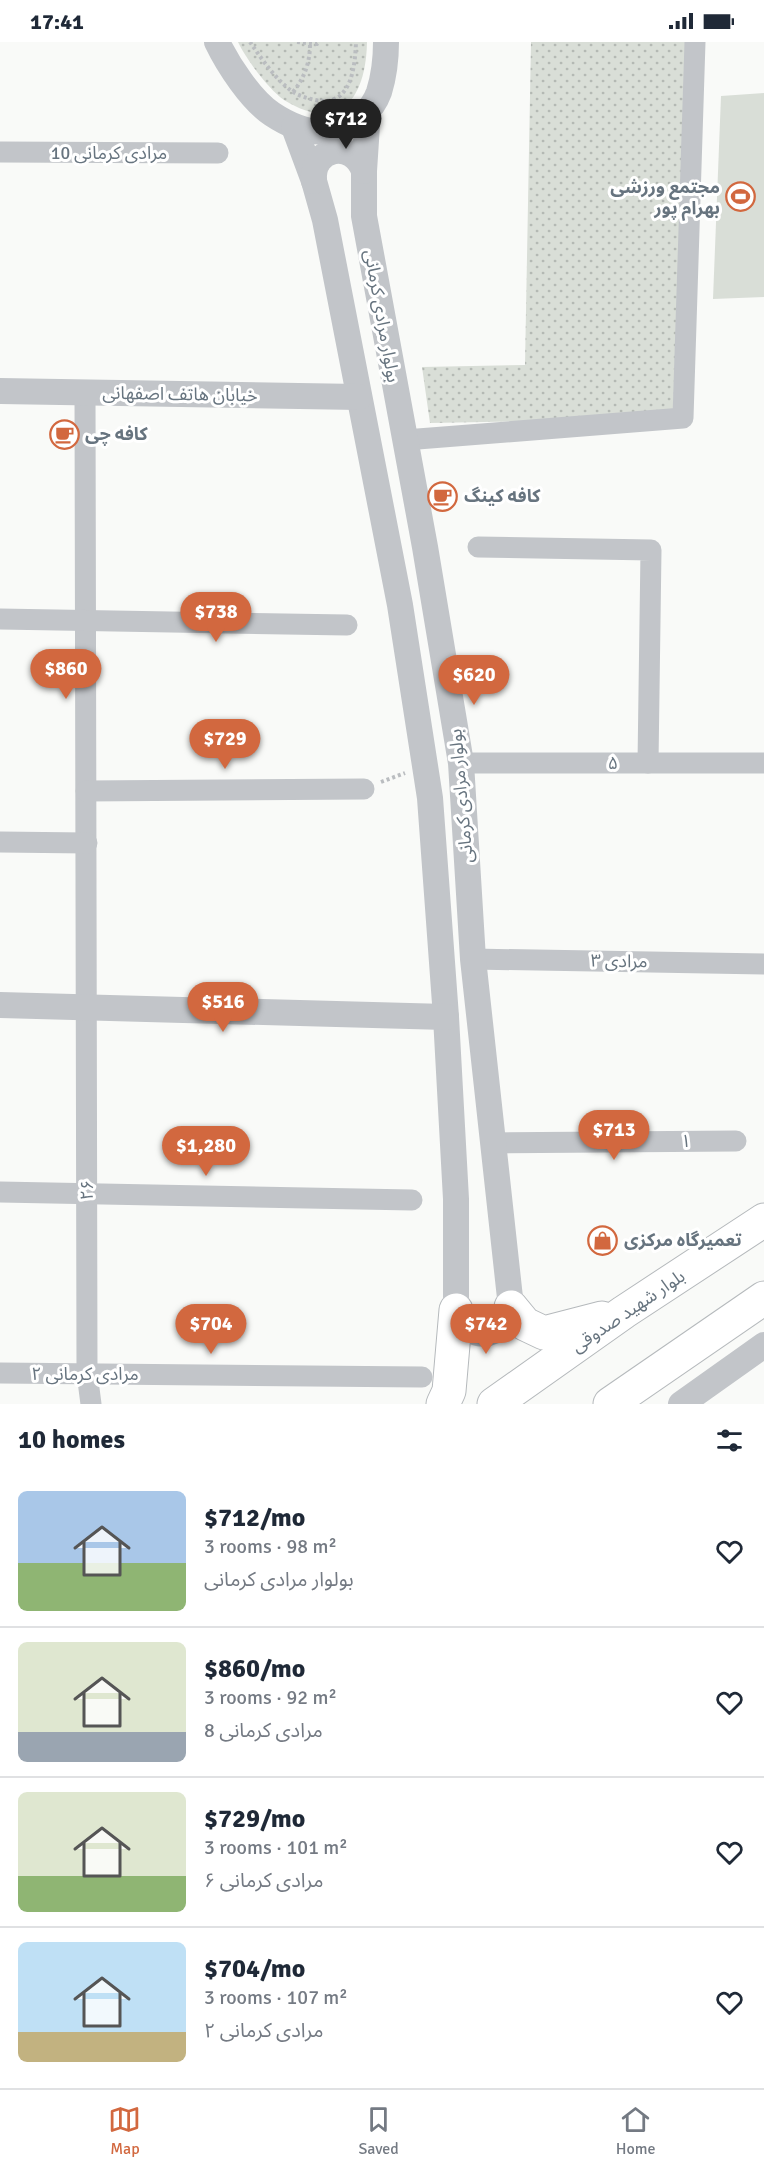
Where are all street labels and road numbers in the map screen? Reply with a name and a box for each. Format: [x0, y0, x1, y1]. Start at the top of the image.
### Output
street label: مرادی کرمانی 10 [51, 142, 167, 164]
street label: بولوار مرادی کرمانی [359, 248, 405, 384]
street label: خیابان هاتف اصفهانی [102, 382, 258, 406]
street label: بولوار مرادی کرمانی [444, 728, 478, 864]
street label: ۵ [608, 752, 618, 774]
street label: مرادی ۳ [590, 950, 648, 972]
street label: ۱ [681, 1130, 691, 1152]
street label: ۲۶ [76, 1180, 98, 1200]
street label: بلوار شهید صدوقی [567, 1265, 689, 1357]
street label: مرادی کرمانی ۲ [31, 1363, 139, 1385]

